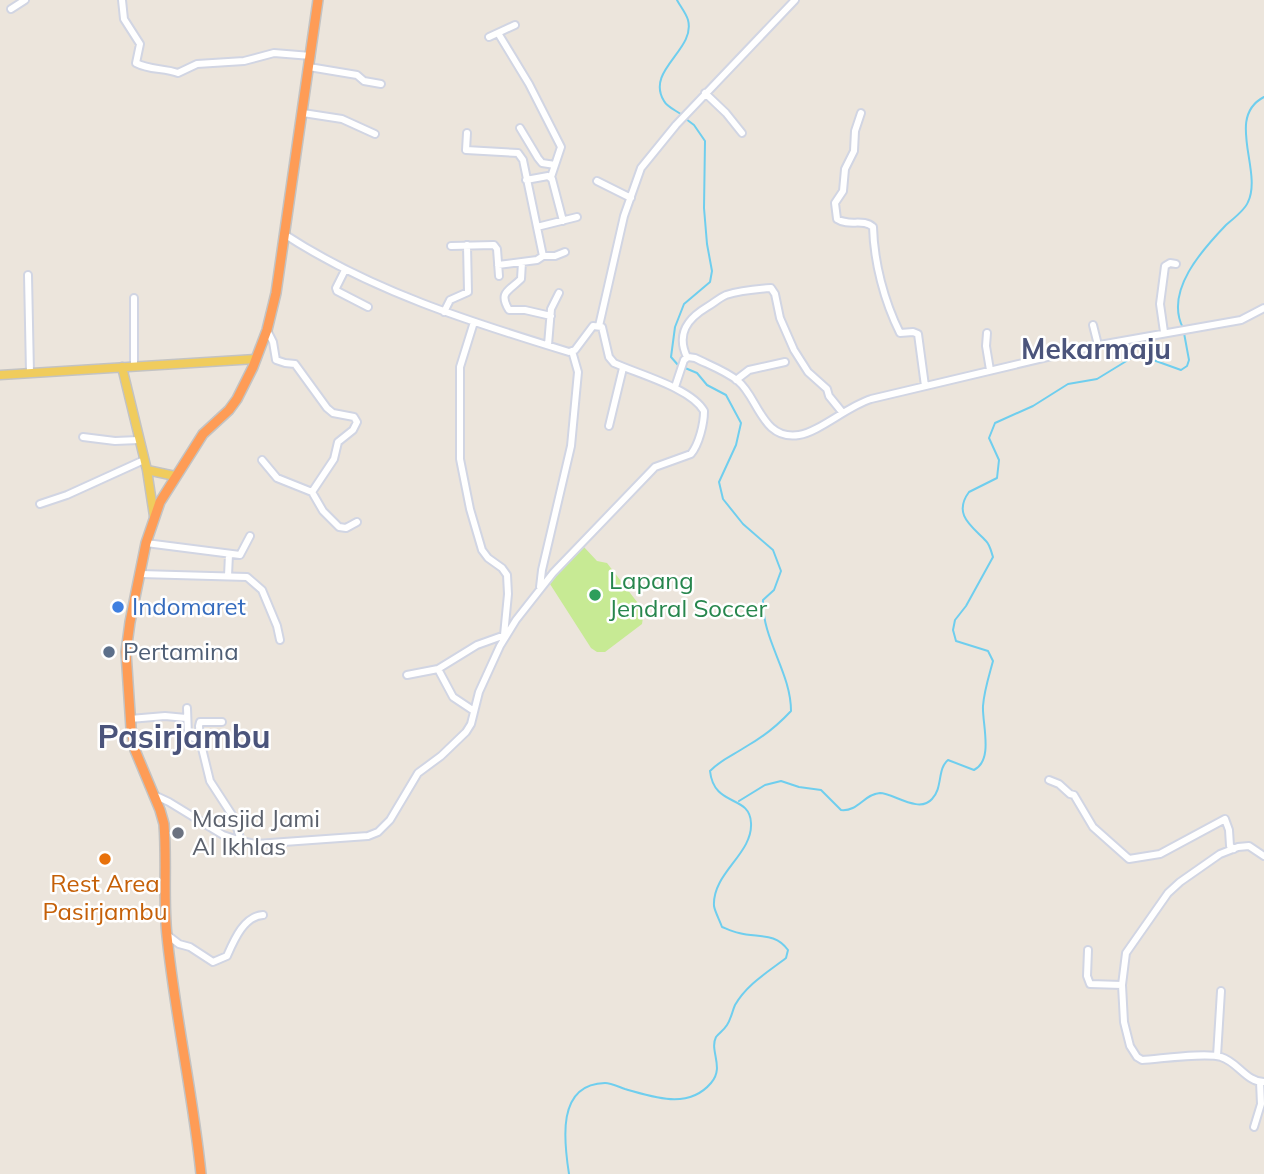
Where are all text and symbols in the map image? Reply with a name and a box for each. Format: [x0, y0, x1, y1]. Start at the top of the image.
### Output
district label: Mekarmaju [1021, 331, 1171, 366]
place label: Lapang Jendral Soccer [609, 565, 767, 623]
marker: Lapang Jendral Soccer [587, 587, 603, 603]
place label: Indomaret [132, 591, 246, 621]
marker: Indomaret [110, 599, 126, 615]
place label: Pertamina [123, 636, 239, 666]
marker: Pertamina [101, 644, 117, 660]
district label: Pasirjambu [97, 716, 271, 756]
place label: Masjid Jami Al Ikhlas [192, 803, 320, 861]
marker: Masjid Jami Al Ikhlas [170, 825, 186, 841]
marker: Rest Area Pasirjambu [97, 851, 113, 867]
place label: Rest Area Pasirjambu [42, 868, 168, 926]

